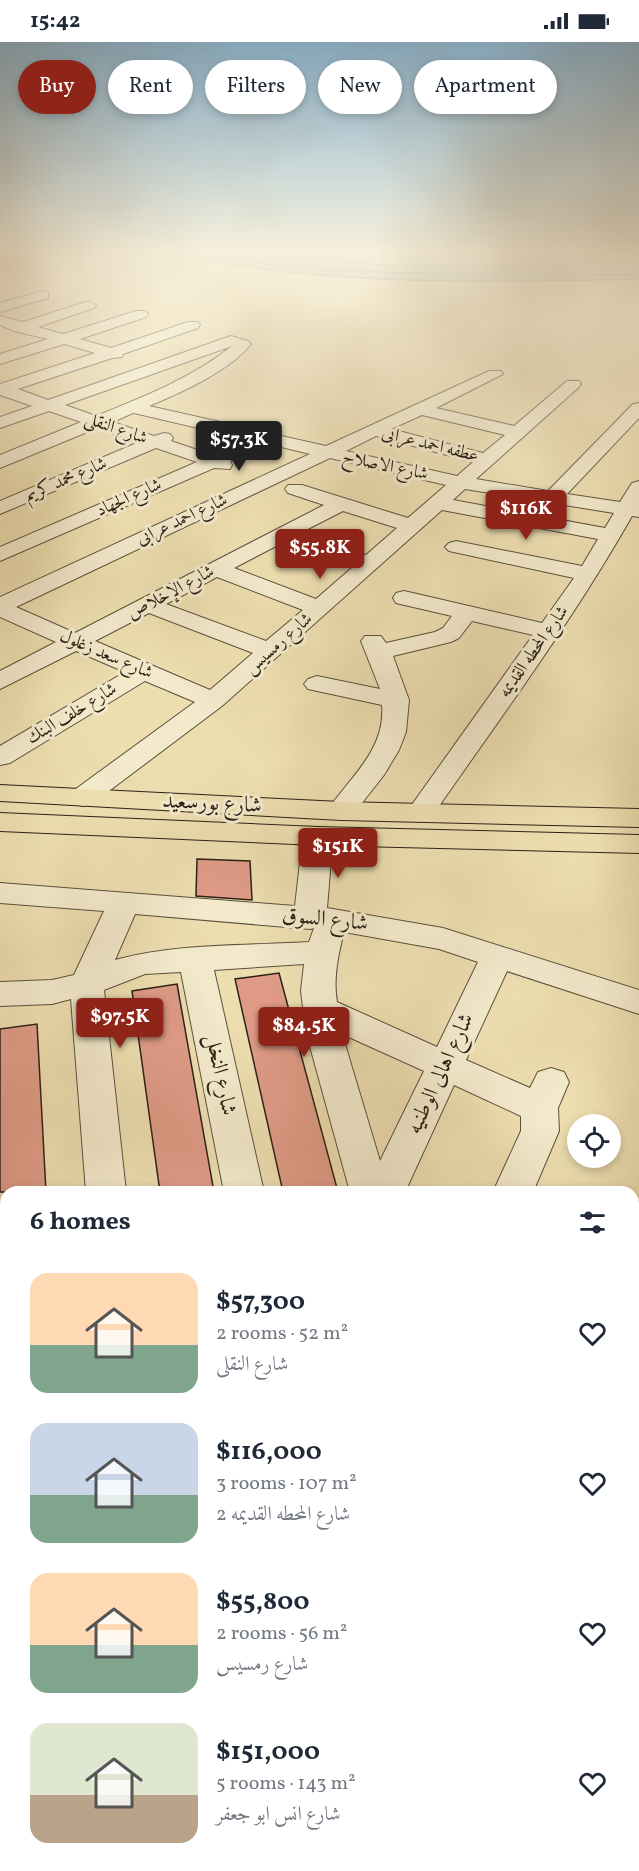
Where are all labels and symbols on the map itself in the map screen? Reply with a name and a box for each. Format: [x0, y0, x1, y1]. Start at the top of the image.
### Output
street label: شارع النقلى [81, 407, 151, 452]
pin: $57.3K [190, 421, 288, 472]
street label: عطفه احمد عرابى [379, 421, 481, 469]
street label: شارع الاصلاح [339, 445, 430, 489]
street label: شارع محمد كريم [21, 451, 112, 510]
street label: شارع الجهاد [92, 472, 166, 524]
street label: شارع احمد عرابى [132, 488, 232, 553]
pin: $116K [484, 490, 568, 541]
pin: $55.8K [271, 529, 369, 580]
street label: شارع الإخلاص [123, 560, 219, 627]
street label: شارع المحطه القديمه [493, 601, 576, 704]
street label: شارع رمسيس [239, 607, 319, 681]
street label: شارع سعد زغلول [55, 624, 156, 687]
street label: شارع خلف البنك [22, 677, 123, 752]
street label: شارع بورسعيد [161, 786, 262, 823]
pin: $151K [296, 828, 380, 879]
street label: شارع السوق [280, 900, 370, 941]
pin: $97.5K [71, 998, 169, 1049]
pin: $84.5K [255, 1007, 353, 1058]
street label: شارع اهالى الوطنيه [399, 1008, 483, 1140]
street label: شارع النخل [195, 1031, 244, 1119]

